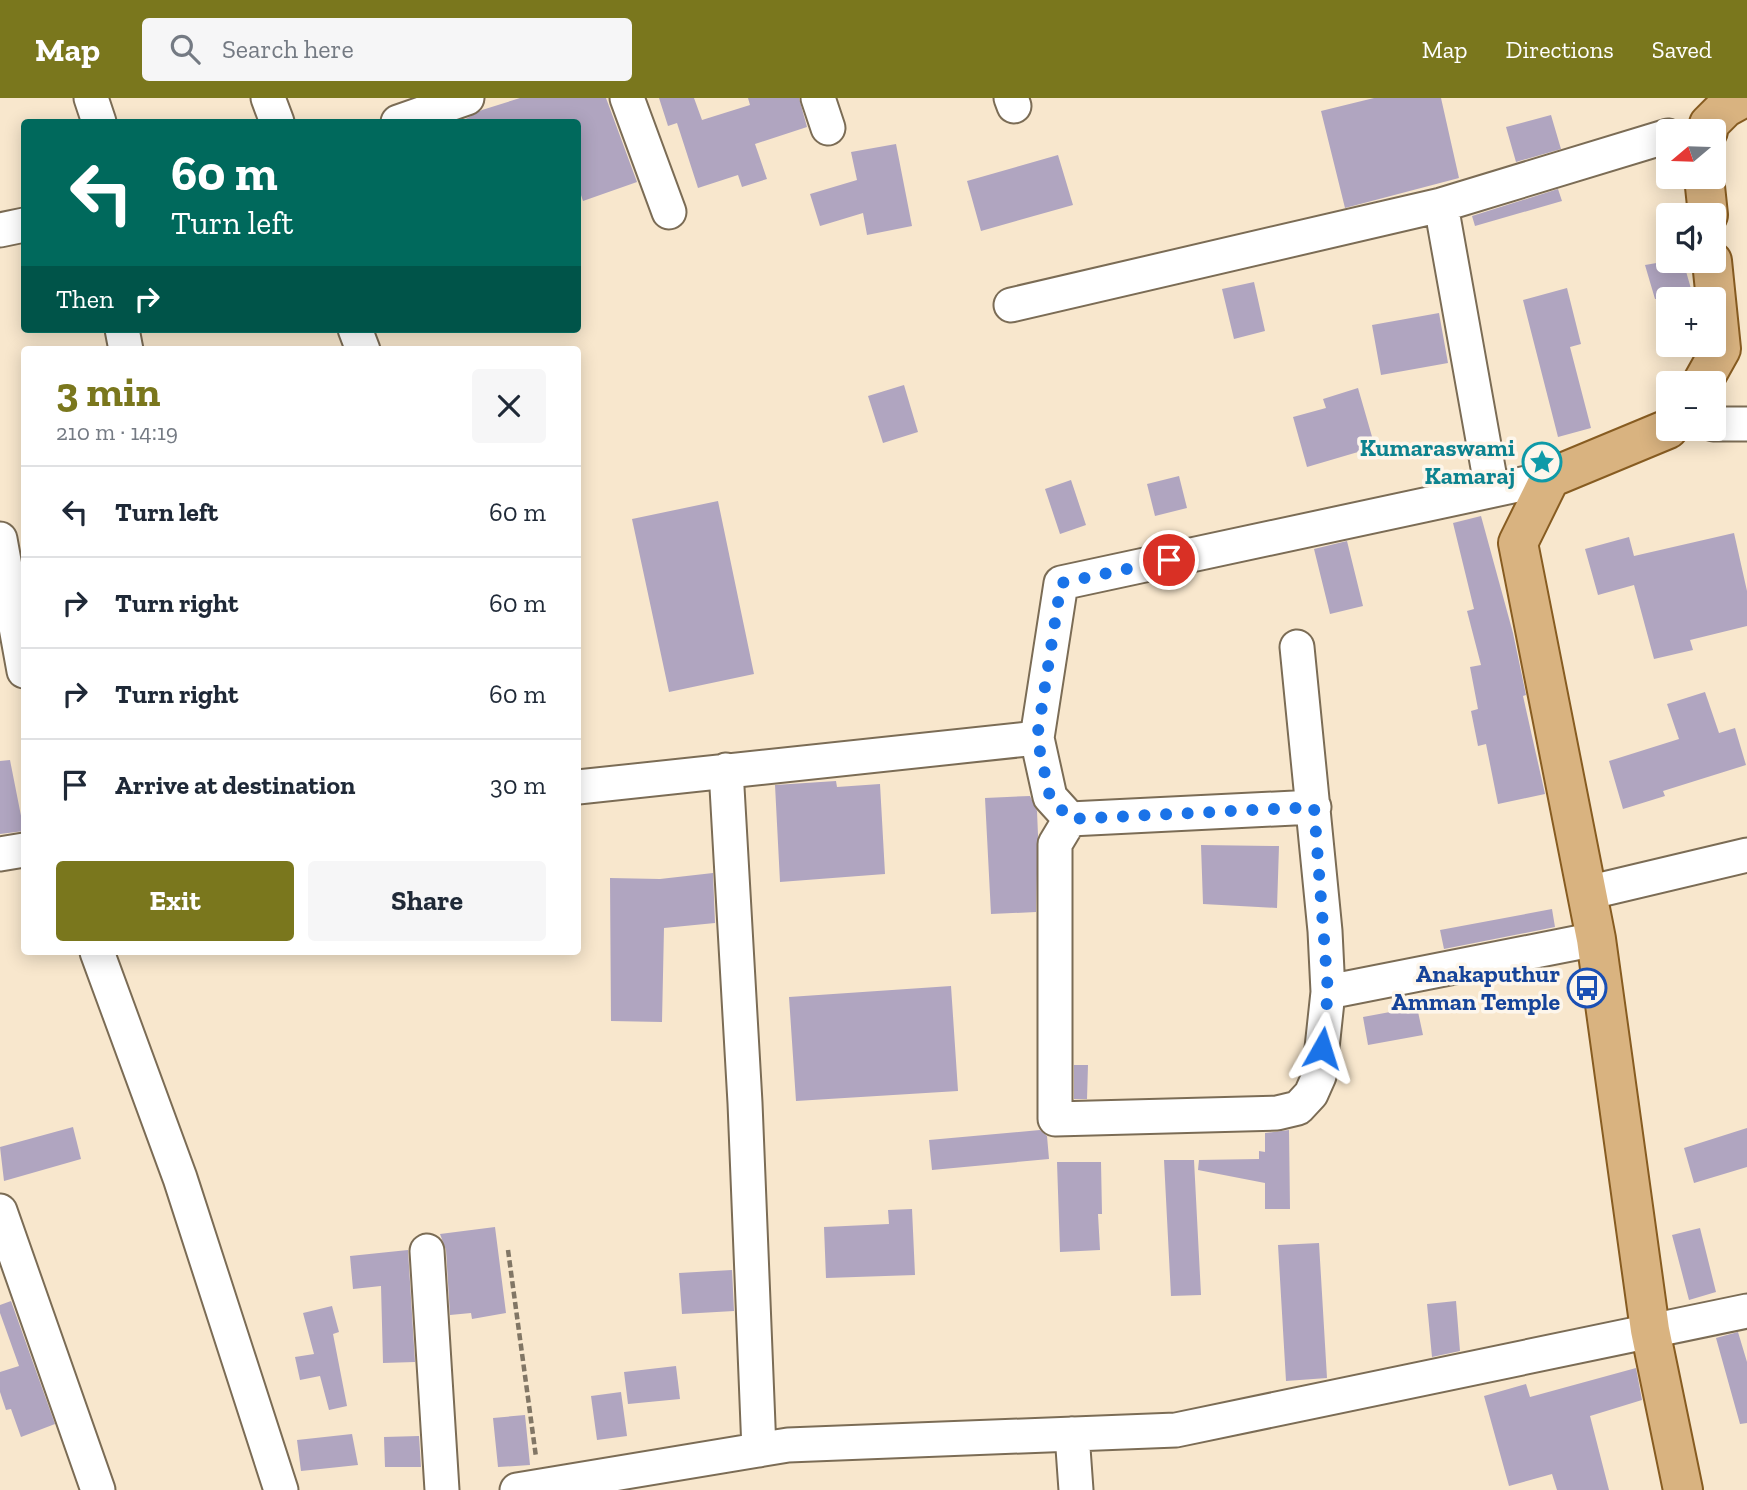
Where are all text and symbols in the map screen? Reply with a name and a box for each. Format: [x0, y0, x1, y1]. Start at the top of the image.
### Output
search box [142, 18, 632, 81]
text: Map [35, 30, 100, 69]
icon: search [166, 30, 204, 68]
text: Search here [222, 33, 354, 65]
text: Map [1422, 35, 1468, 64]
text: Directions [1506, 35, 1614, 64]
text: Saved [1652, 35, 1712, 64]
north arrow [1656, 119, 1726, 189]
map controls [1656, 119, 1726, 441]
text: 60 m [171, 144, 278, 203]
icon: left [56, 147, 147, 238]
button: sound [1656, 203, 1726, 273]
text: Turn left [171, 204, 293, 242]
icon: right [128, 280, 166, 318]
text: Then [56, 283, 114, 315]
button: + [1656, 287, 1726, 357]
text: 3 min [56, 366, 161, 417]
button: close [472, 369, 546, 443]
button: − [1656, 371, 1726, 441]
text: 210 m · 14:19 [56, 418, 178, 446]
place label: Kumaraswami Kamaraj [1360, 433, 1515, 490]
place icon: Kumaraswami Kamaraj [1521, 441, 1563, 483]
icon: left [56, 493, 94, 531]
text: Turn left [115, 496, 218, 528]
text: 60 m [489, 496, 546, 528]
pin [1139, 530, 1199, 590]
icon: arrive [1150, 541, 1188, 579]
icon: right [56, 584, 94, 622]
text: Turn right [115, 587, 238, 619]
text: 60 m [489, 587, 546, 619]
icon: right [56, 675, 94, 713]
text: Turn right [115, 678, 238, 710]
text: 60 m [489, 678, 546, 710]
icon: arrive [56, 766, 94, 804]
text: Arrive at destination [115, 769, 355, 801]
text: 30 m [490, 769, 546, 801]
button: Exit [56, 861, 294, 941]
button: Share [308, 861, 546, 941]
place label: Anakaputhur Amman Temple [1391, 959, 1560, 1016]
bus stop icon: Anakaputhur Amman Temple [1566, 967, 1608, 1009]
position arrow [1285, 1011, 1359, 1085]

